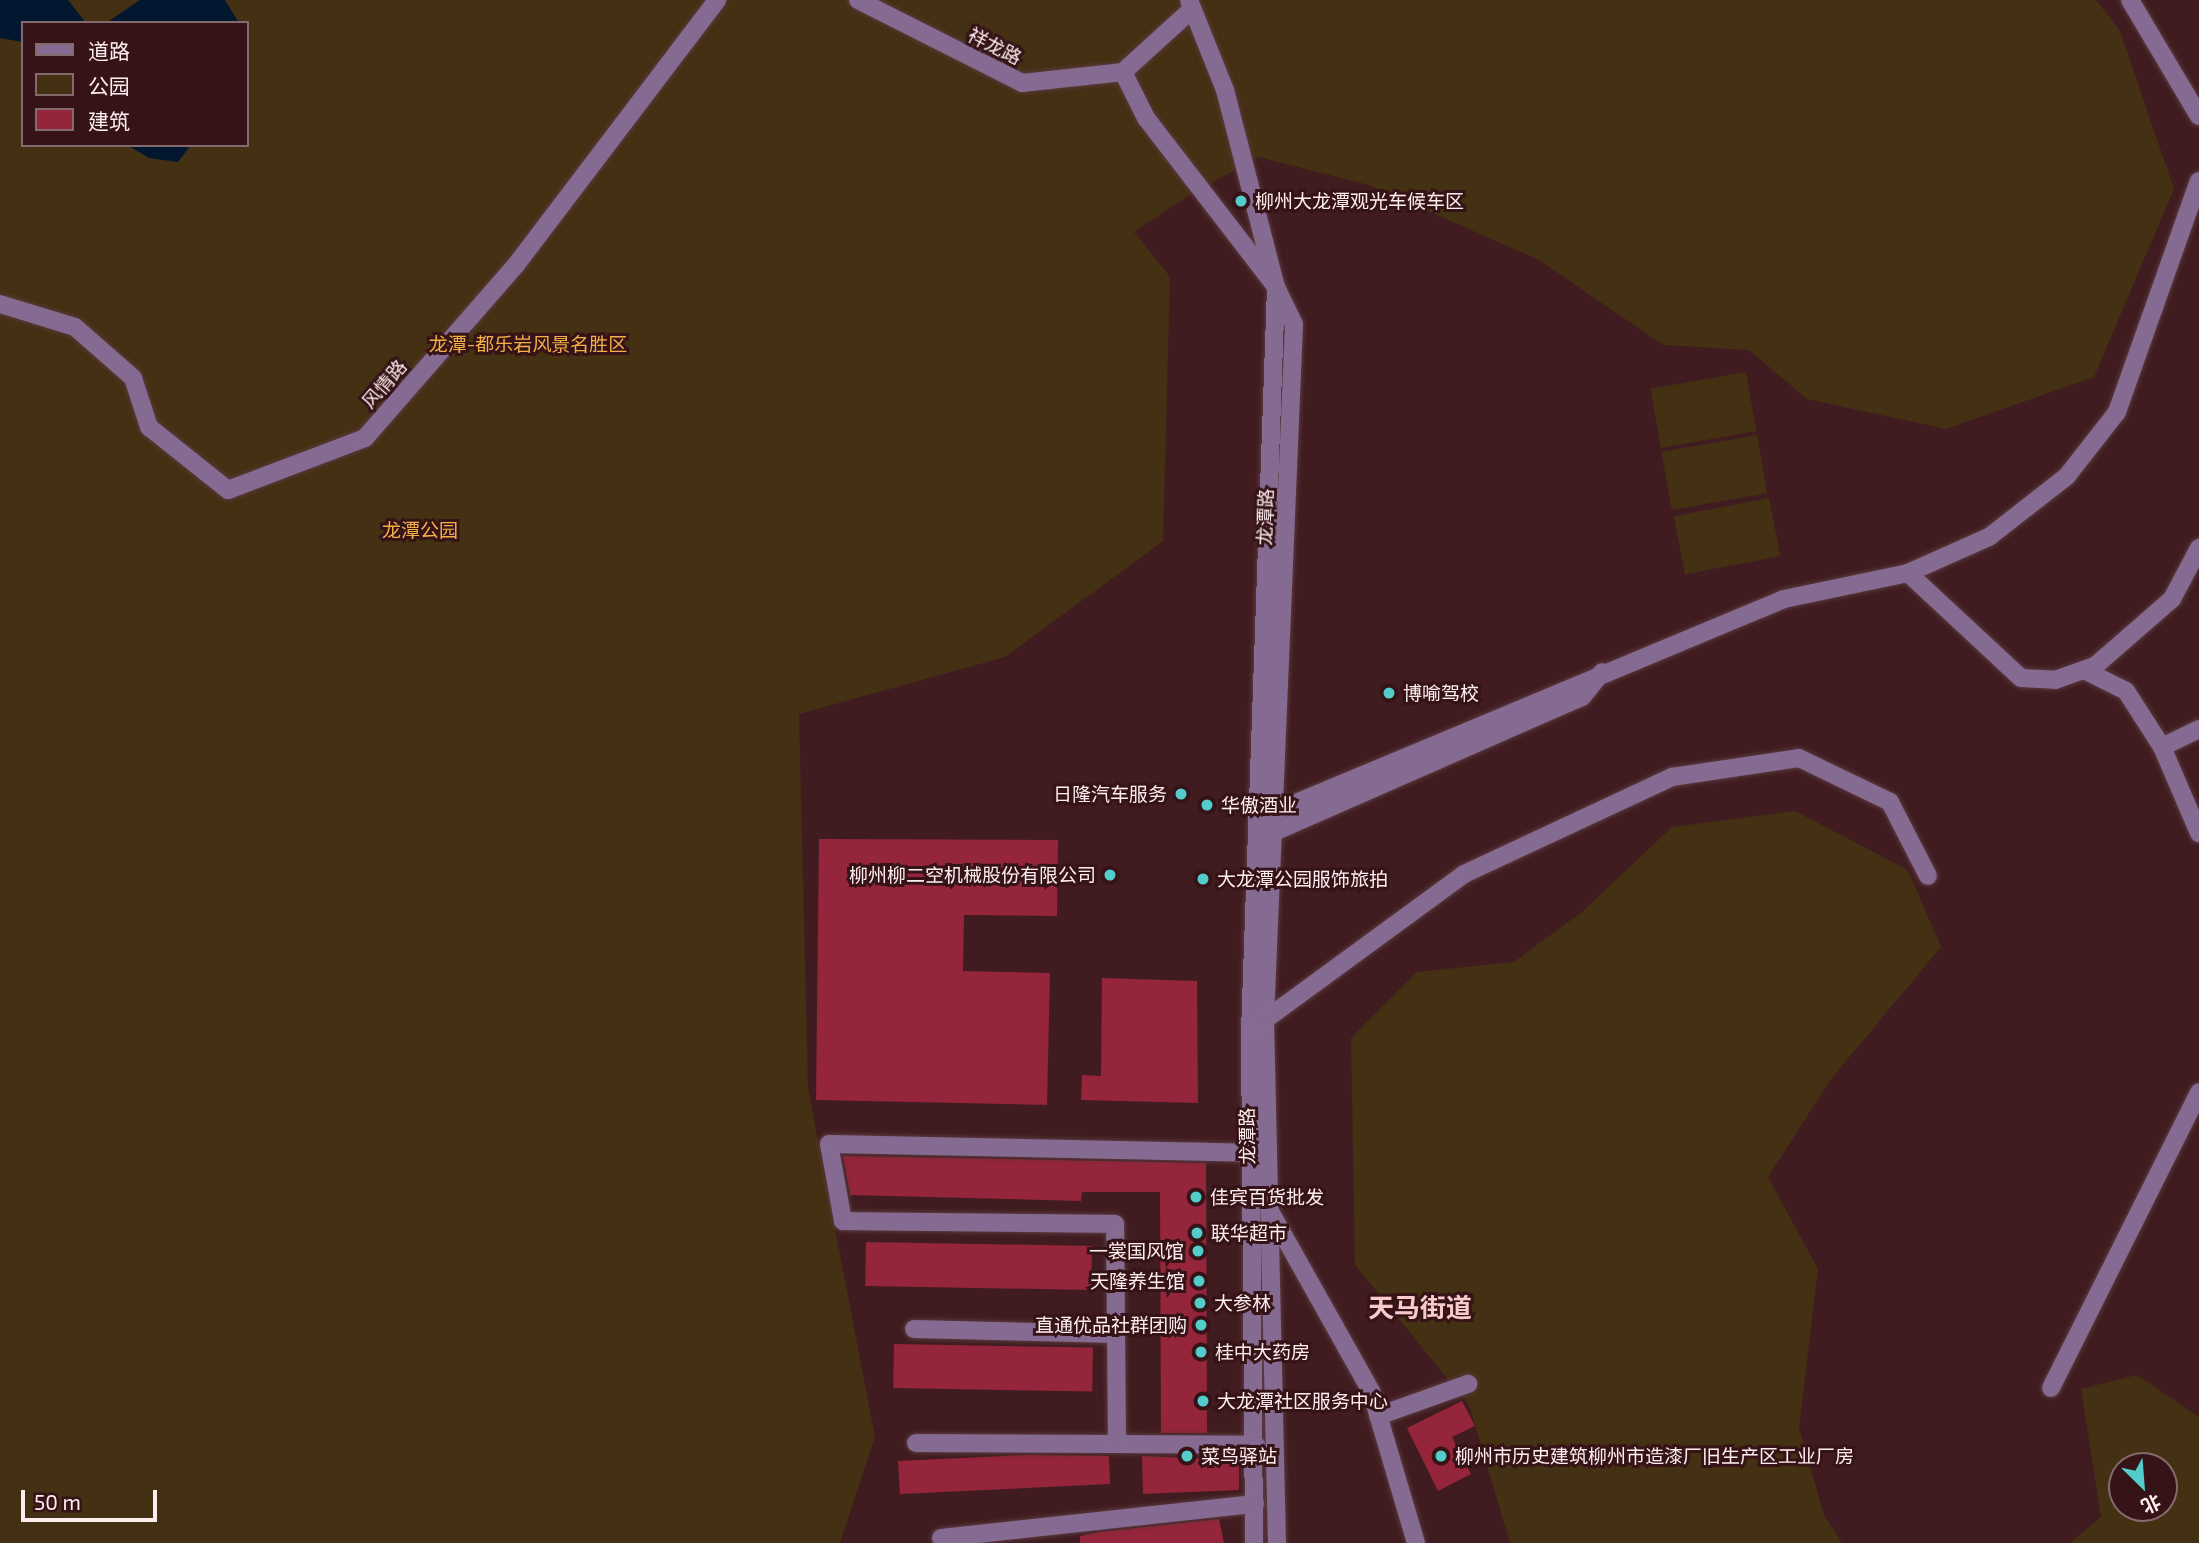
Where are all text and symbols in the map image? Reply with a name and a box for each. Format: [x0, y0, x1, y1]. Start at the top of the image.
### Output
legend [21, 21, 248, 147]
street label: 祥龙路 [964, 23, 1026, 69]
text: 道路 [88, 38, 130, 63]
text: 公园 [88, 73, 130, 98]
text: 建筑 [88, 108, 130, 133]
place label: 柳州大龙潭观光车候车区 [1255, 190, 1464, 212]
marker: 柳州大龙潭观光车候车区 [1233, 193, 1249, 209]
park label: 龙潭-都乐岩风景名胜区 [429, 333, 627, 355]
street label: 风情路 [357, 355, 411, 413]
street label: 龙潭路 [1253, 488, 1277, 546]
park label: 龙潭公园 [382, 519, 458, 541]
place label: 博喻驾校 [1403, 682, 1479, 704]
marker: 博喻驾校 [1381, 685, 1397, 701]
place label: 日隆汽车服务 [1053, 783, 1167, 805]
marker: 日隆汽车服务 [1173, 786, 1189, 802]
place label: 华傲酒业 [1221, 794, 1297, 816]
marker: 华傲酒业 [1199, 797, 1215, 813]
place label: 柳州柳二空机械股份有限公司 [849, 864, 1096, 886]
marker: 柳州柳二空机械股份有限公司 [1102, 867, 1118, 883]
place label: 大龙潭公园服饰旅拍 [1217, 868, 1388, 890]
marker: 大龙潭公园服饰旅拍 [1195, 871, 1211, 887]
street label: 龙潭路 [1235, 1107, 1259, 1165]
place label: 佳宾百货批发 [1210, 1186, 1324, 1208]
marker: 佳宾百货批发 [1188, 1189, 1204, 1205]
place label: 联华超市 [1211, 1222, 1287, 1244]
marker: 联华超市 [1189, 1225, 1205, 1241]
place label: 一裳国风馆 [1089, 1240, 1184, 1262]
marker: 一裳国风馆 [1190, 1243, 1206, 1259]
place label: 天隆养生馆 [1090, 1270, 1185, 1292]
marker: 天隆养生馆 [1191, 1273, 1207, 1289]
district label: 天马街道 [1368, 1291, 1472, 1323]
place label: 大参林 [1214, 1292, 1271, 1314]
marker: 大参林 [1192, 1295, 1208, 1311]
place label: 直通优品社群团购 [1035, 1314, 1187, 1336]
marker: 直通优品社群团购 [1193, 1317, 1209, 1333]
place label: 桂中大药房 [1215, 1341, 1310, 1363]
marker: 桂中大药房 [1193, 1344, 1209, 1360]
place label: 大龙潭社区服务中心 [1217, 1390, 1388, 1412]
marker: 大龙潭社区服务中心 [1195, 1393, 1211, 1409]
place label: 菜鸟驿站 [1201, 1445, 1277, 1467]
place label: 柳州市历史建筑柳州市造漆厂旧生产区工业厂房 [1455, 1445, 1854, 1467]
marker: 菜鸟驿站 [1179, 1448, 1195, 1464]
marker: 柳州市历史建筑柳州市造漆厂旧生产区工业厂房 [1433, 1448, 1449, 1464]
north arrow [2108, 1452, 2178, 1522]
scale bar [24, 1476, 161, 1520]
text: 50 m [34, 1489, 81, 1514]
text: 北 [2138, 1490, 2165, 1519]

